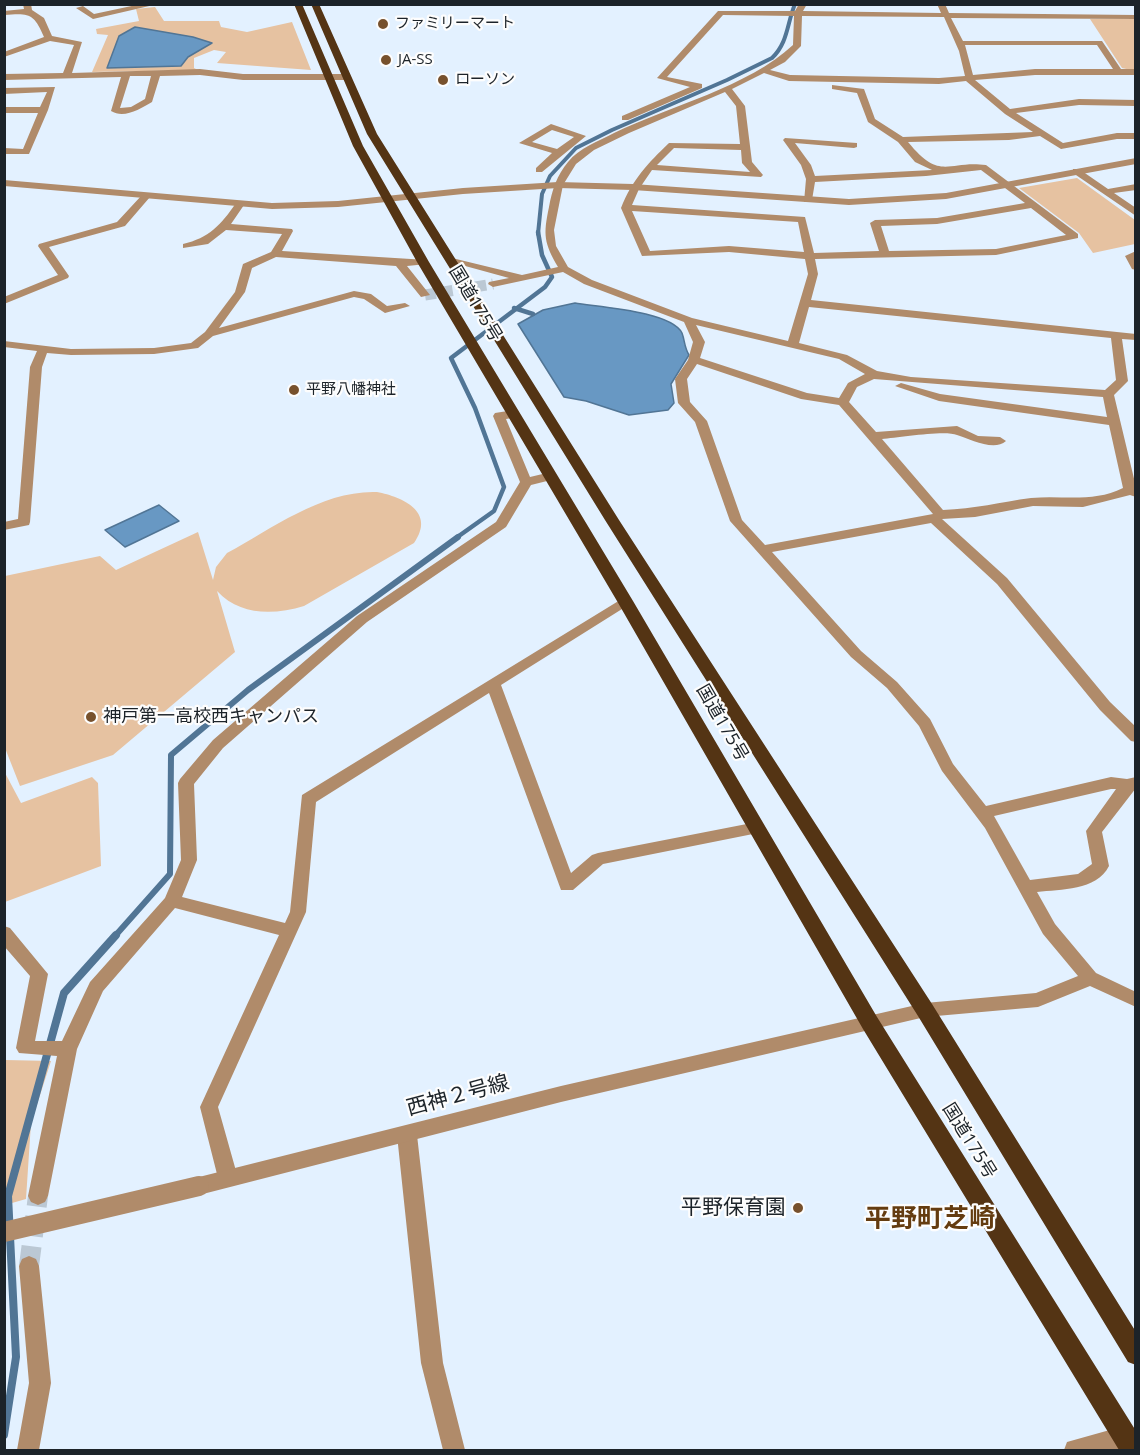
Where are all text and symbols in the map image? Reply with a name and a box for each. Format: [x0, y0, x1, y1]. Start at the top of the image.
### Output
place label: ファミリーマート [395, 15, 515, 33]
marker: ファミリーマート [376, 17, 390, 31]
place label: JA-SS [398, 51, 433, 69]
marker: JA-SS [379, 53, 393, 67]
place label: ローソン [455, 71, 515, 89]
marker: ローソン [436, 73, 450, 87]
street label: 国道175号 [444, 262, 506, 346]
place label: 平野八幡神社 [306, 381, 396, 399]
marker: 平野八幡神社 [287, 383, 301, 397]
street label: 国道175号 [691, 681, 753, 765]
place label: 神戸第一高校西キャンパス [103, 706, 319, 728]
marker: 神戸第一高校西キャンパス [84, 710, 98, 724]
street label: 西神２号線 [404, 1070, 512, 1122]
street label: 国道175号 [937, 1099, 1001, 1183]
place label: 平野保育園 [681, 1195, 786, 1221]
marker: 平野保育園 [791, 1201, 805, 1215]
district label: 平野町芝崎 [865, 1204, 995, 1236]

